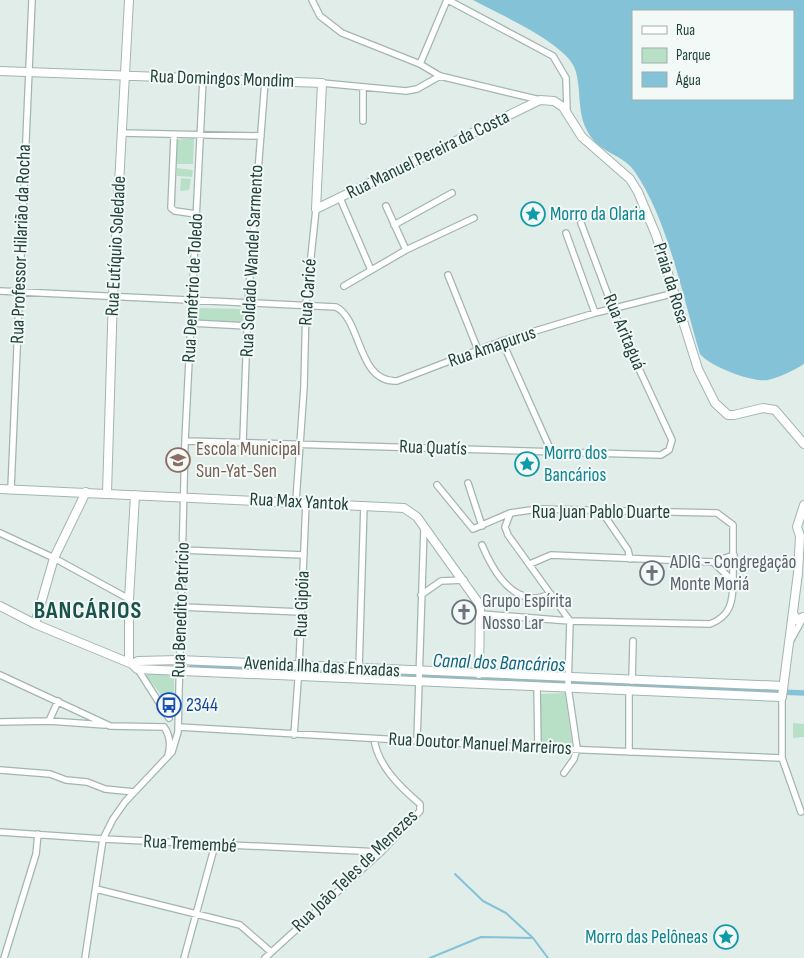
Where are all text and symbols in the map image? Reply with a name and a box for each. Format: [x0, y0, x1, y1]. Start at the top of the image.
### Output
legend [632, 10, 794, 100]
text: Rua [676, 21, 695, 40]
text: Parque [676, 46, 711, 65]
street label: Rua Domingos Mondim [149, 65, 295, 93]
text: Água [675, 71, 701, 90]
street label: Rua Manuel Pereira da Costa [343, 106, 513, 204]
street label: Rua Professor Hilarião da Rocha [6, 144, 36, 344]
street label: Rua Soldado Wandel Sarmento [235, 164, 269, 358]
street label: Rua Eutíquio Soledade [101, 175, 131, 317]
place icon: Morro da Olaria [520, 201, 546, 227]
place label: Morro da Olaria [550, 203, 645, 226]
street label: Rua Demétrio de Toledo [178, 213, 208, 363]
street label: Praia da Rosa [648, 240, 694, 326]
street label: Rua Caricé [294, 258, 322, 326]
street label: Rua Aritaguá [598, 291, 650, 373]
street label: Rua Amapurus [445, 321, 539, 373]
street label: Rua Quatís [399, 435, 467, 461]
place label: Escola Municipal Sun-Yat-Sen [196, 438, 301, 483]
place label: Morro dos Bancários [544, 442, 607, 487]
school or university icon: Escola Municipal Sun-Yat-Sen [165, 447, 191, 473]
place icon: Morro dos Bancários [514, 451, 540, 477]
street label: Rua Max Yantok [249, 488, 350, 516]
street label: Rua Juan Pablo Duarte [532, 501, 670, 524]
street label: Rua Benedito Patrício [167, 542, 195, 678]
place label: ADIG - Congregação Monte Moriá [669, 551, 797, 596]
church icon: ADIG - Congregação Monte Moriá [639, 560, 665, 586]
street label: Rua Gipóia [289, 570, 315, 638]
place label: Grupo Espírita Nosso Lar [482, 590, 572, 635]
district label: BANCÁRIOS [34, 596, 142, 625]
church icon: Grupo Espírita Nosso Lar [451, 599, 477, 625]
water label: Canal dos Bancários [432, 649, 566, 677]
street label: Avenida Ilha das Enxadas [243, 651, 401, 683]
bus stop icon: 2344 [156, 692, 182, 718]
place label: 2344 [186, 694, 218, 717]
street label: Rua Doutor Manuel Marreiros [388, 728, 572, 760]
street label: Rua João Teles de Menezes [287, 805, 423, 937]
street label: Rua Tremembé [143, 830, 237, 858]
place icon: Morro das Pelôneas [713, 924, 739, 950]
place label: Morro das Pelôneas [585, 926, 708, 949]

